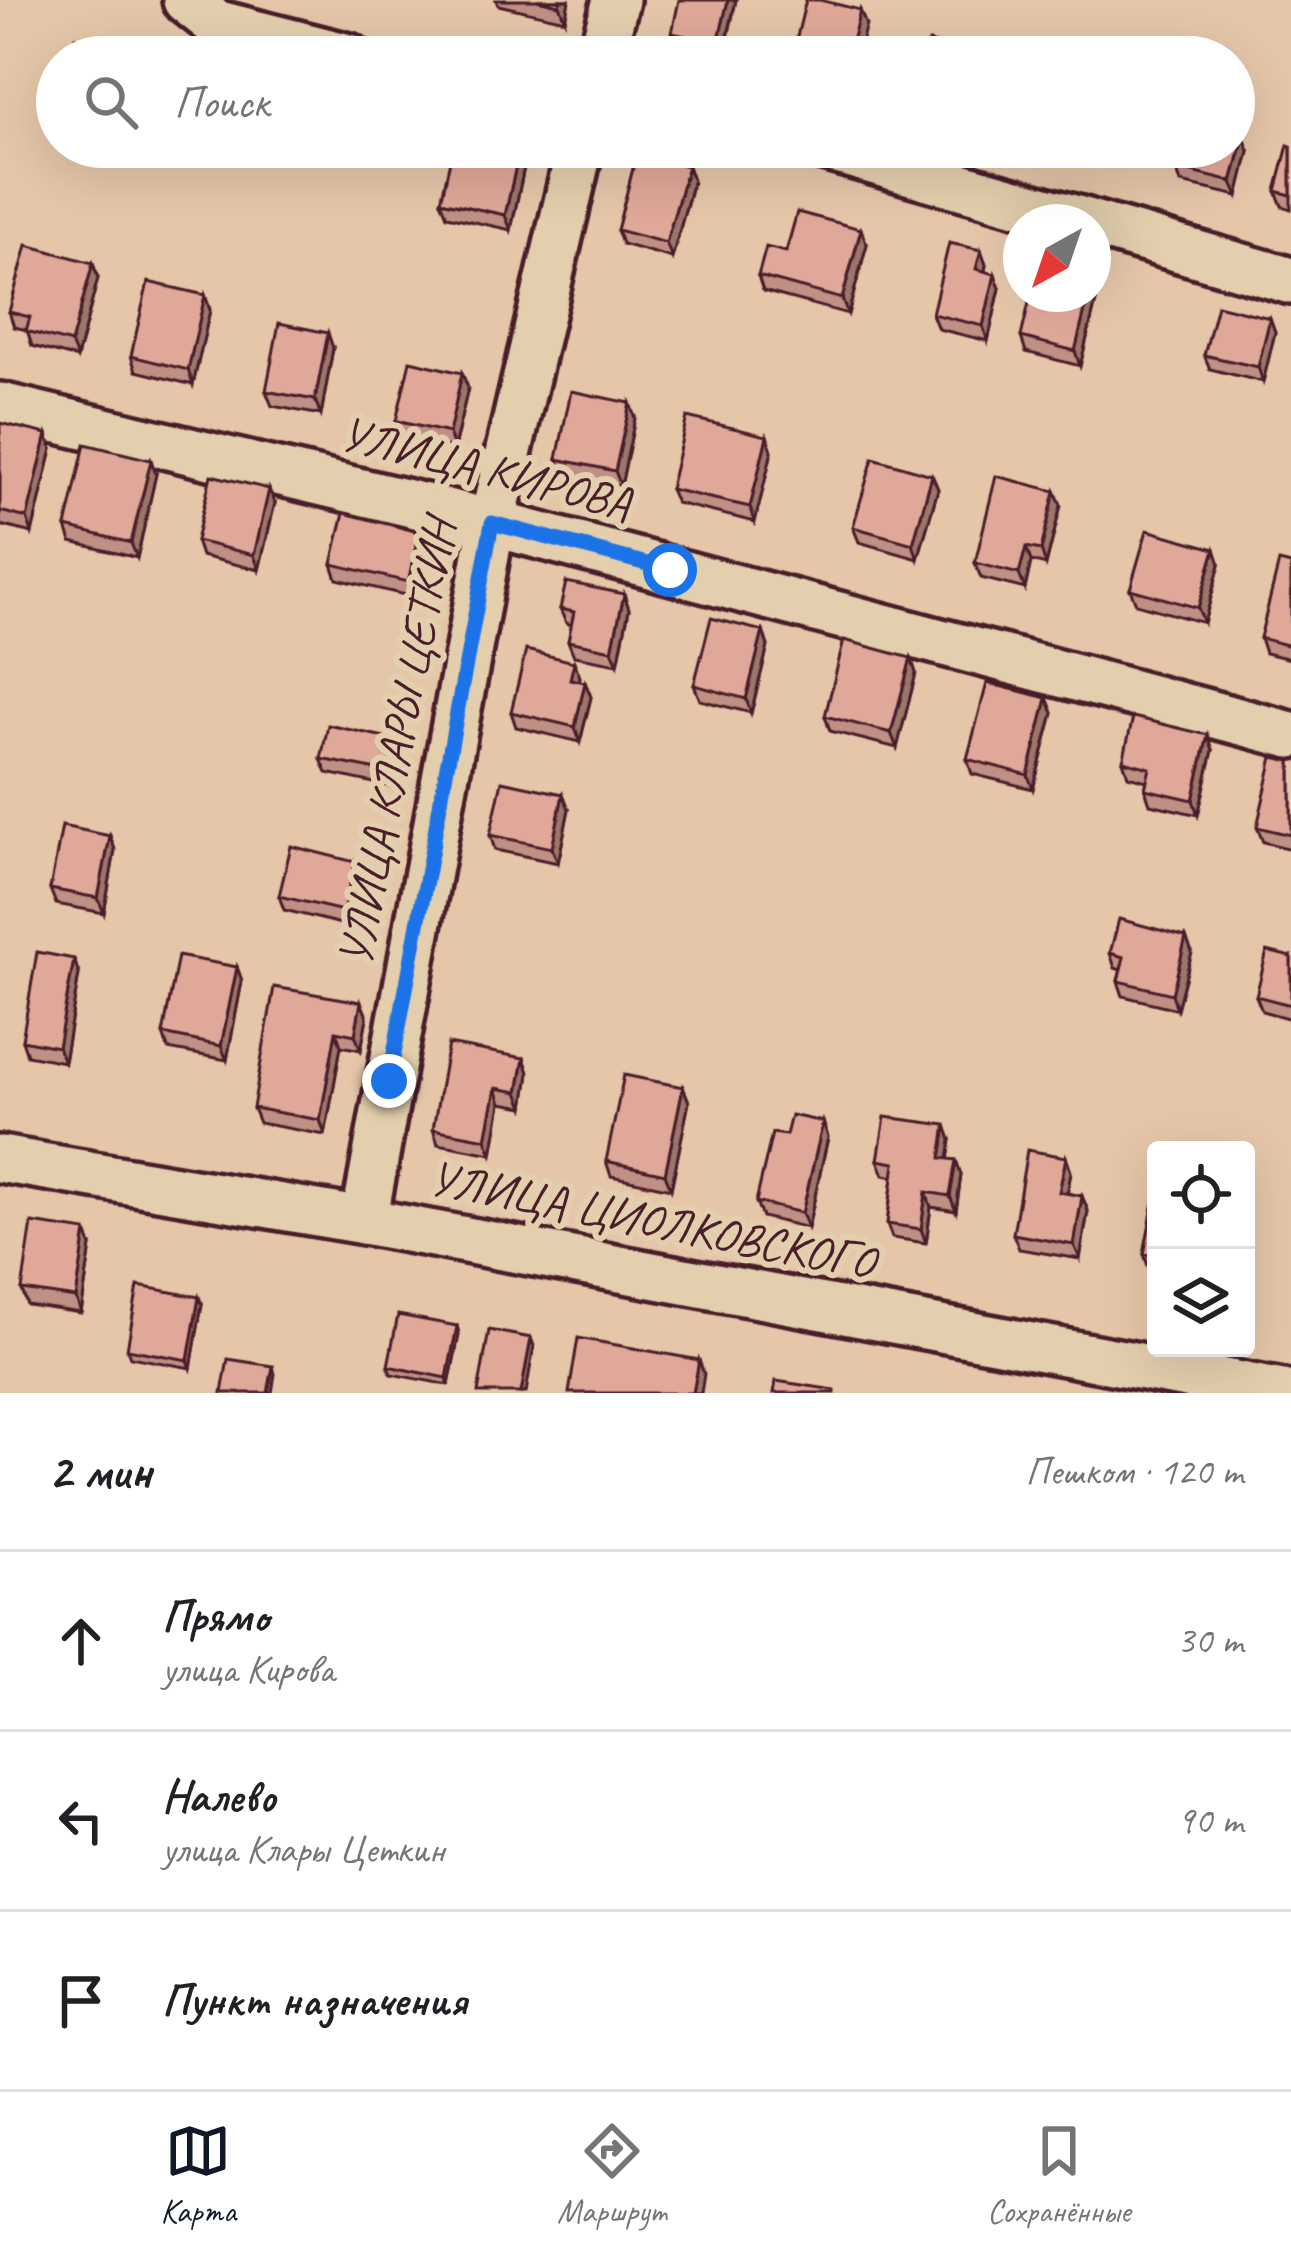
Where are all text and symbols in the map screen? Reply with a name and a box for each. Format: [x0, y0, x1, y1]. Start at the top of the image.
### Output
search box [36, 36, 1255, 168]
icon: search [78, 69, 144, 135]
text: Поиск [174, 74, 269, 131]
north arrow [1003, 204, 1111, 312]
street label: УЛИЦА КИРОВА [334, 403, 638, 533]
street label: УЛИЦА КЛАРЫ ЦЕТКИН [324, 507, 471, 971]
route start [643, 543, 697, 597]
route end [362, 1054, 416, 1108]
map controls [1147, 1141, 1255, 1357]
button: locate [1147, 1141, 1255, 1249]
street label: УЛИЦА ЦИОЛКОВСКОГО [424, 1147, 884, 1293]
button: layers [1147, 1249, 1255, 1357]
text: 2 мин [48, 1439, 152, 1503]
text: Пешком · 120 m [1025, 1447, 1243, 1496]
text: Прямо [162, 1588, 269, 1645]
icon: ahead [48, 1608, 114, 1674]
text: 30 m [1177, 1616, 1243, 1665]
text: улица Кирова [162, 1645, 334, 1694]
text: Налево [162, 1768, 276, 1825]
icon: left [48, 1788, 114, 1854]
text: 90 m [1177, 1796, 1243, 1845]
text: улица Клары Цеткин [162, 1825, 444, 1874]
icon: arrive [48, 1968, 114, 2034]
text: Пункт назначения [162, 1972, 467, 2029]
tab: Карта [161, 2118, 236, 2232]
tab: Маршрут [557, 2118, 666, 2232]
tab: Сохранённые [987, 2118, 1130, 2232]

